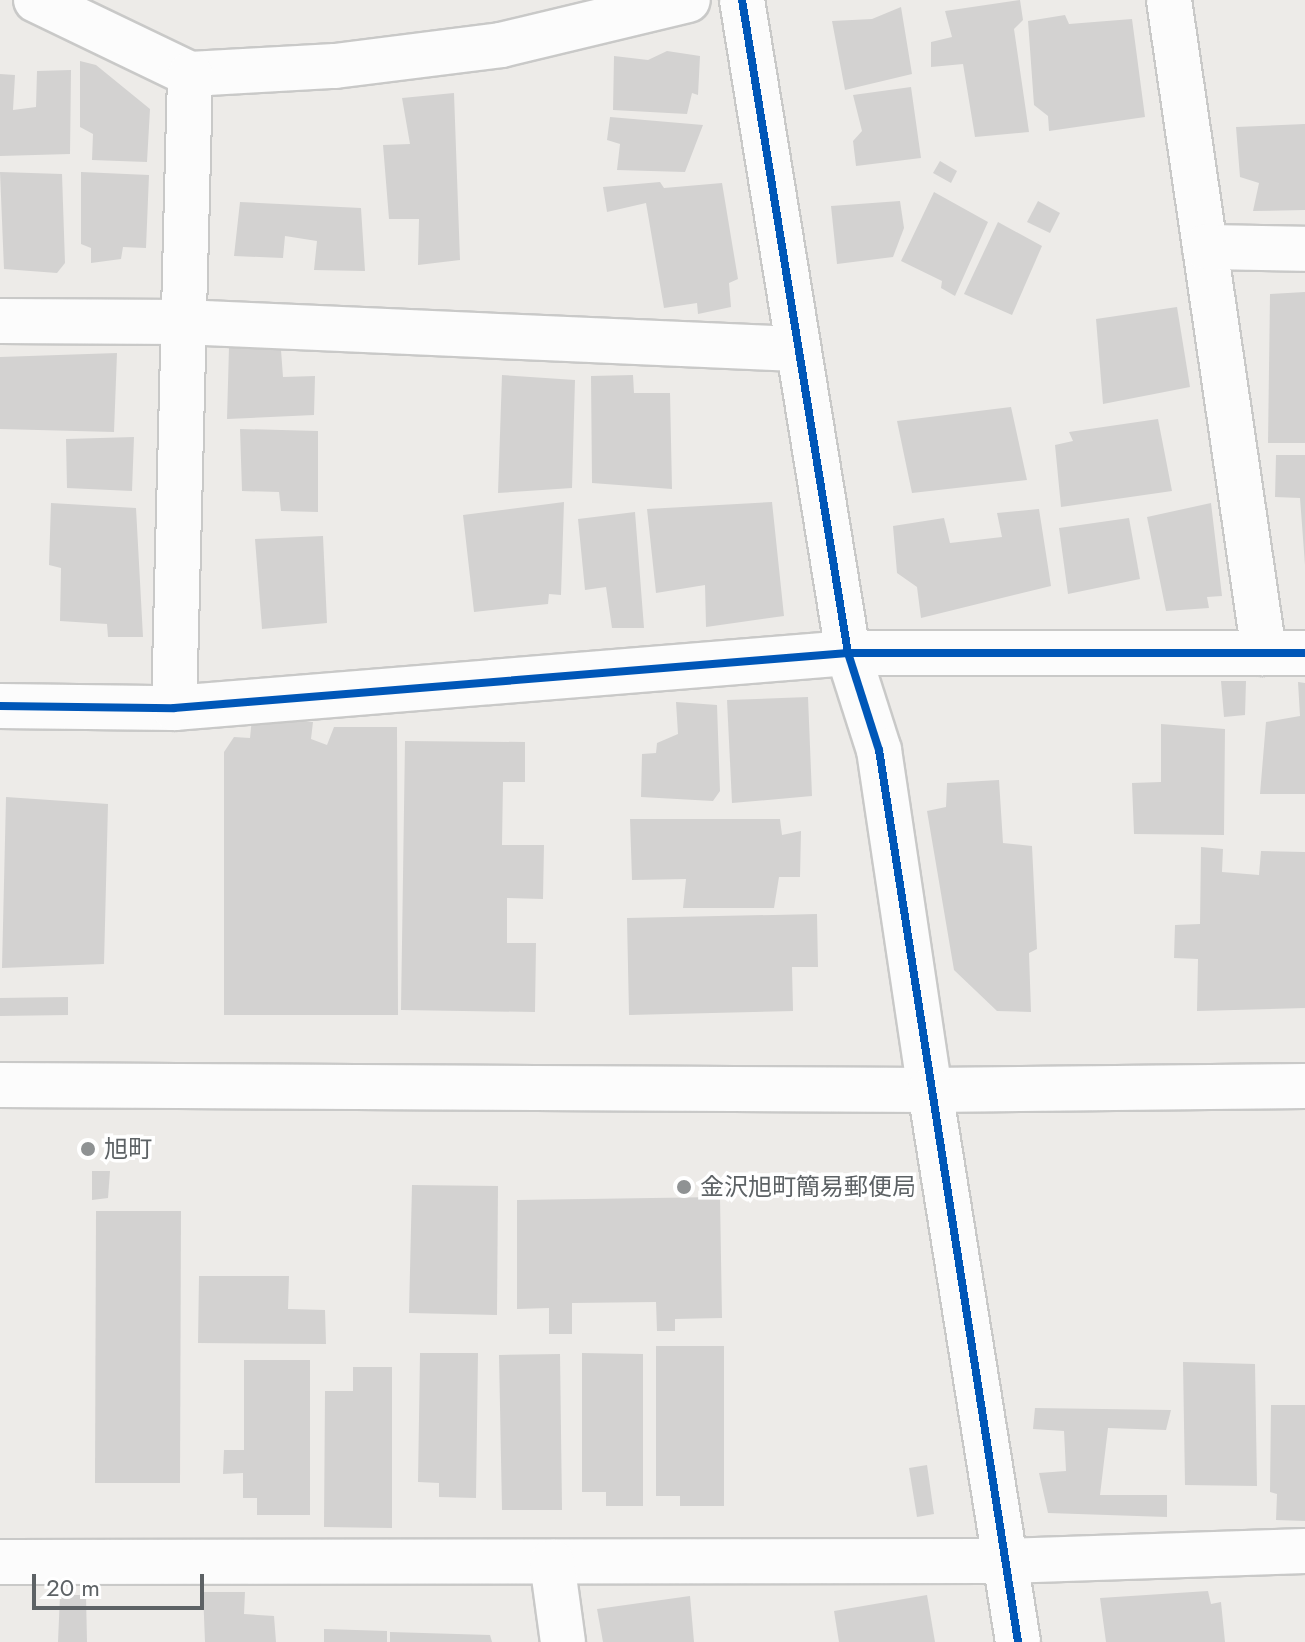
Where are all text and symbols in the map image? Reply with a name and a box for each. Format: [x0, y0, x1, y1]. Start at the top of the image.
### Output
place label: 旭町 [104, 1135, 152, 1163]
marker: 旭町 [79, 1140, 97, 1158]
place label: 金沢旭町簡易郵便局 [700, 1173, 916, 1201]
marker: 金沢旭町簡易郵便局 [675, 1178, 693, 1196]
scale bar [36, 1558, 208, 1608]
text: 20 m [46, 1570, 100, 1605]

